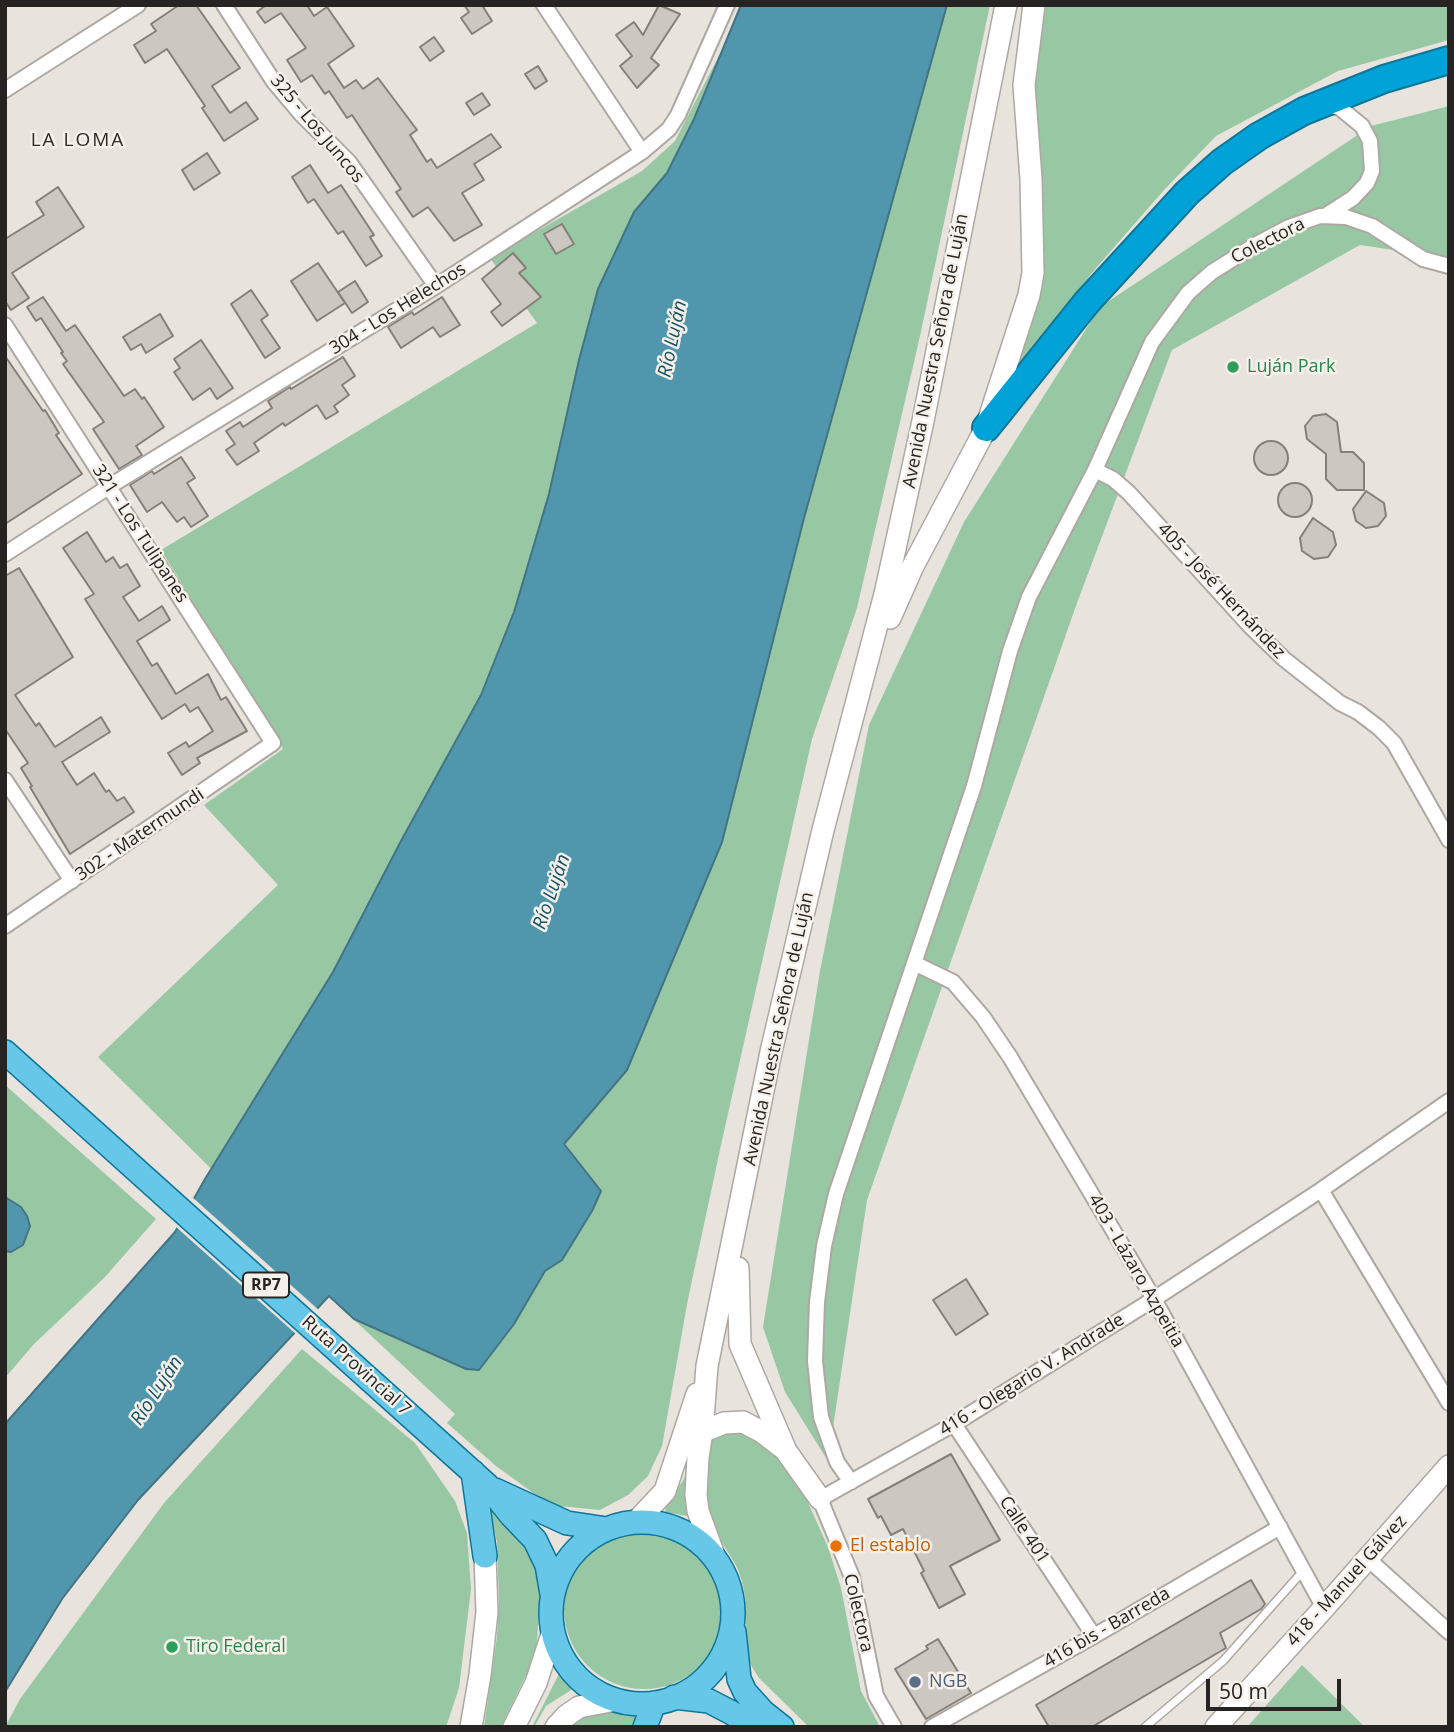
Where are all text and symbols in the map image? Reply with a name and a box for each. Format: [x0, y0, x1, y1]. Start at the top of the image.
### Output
street label: 325 - Los Juncos [266, 71, 368, 187]
district label: LA LOMA [32, 130, 124, 152]
street label: Avenida Nuestra Señora de Luján [899, 212, 973, 490]
street label: Colectora [1227, 213, 1309, 269]
street label: 304 - Los Helechos [326, 258, 470, 360]
water label: Río Luján [654, 299, 692, 379]
place label: Luján Park [1247, 356, 1335, 378]
marker: Luján Park [1225, 359, 1241, 375]
street label: 321 - Los Tulipanes [87, 461, 193, 607]
street label: 405 - José Hernández [1153, 519, 1289, 663]
street label: 302 - Matermundi [72, 784, 208, 886]
water label: Río Luján [529, 851, 575, 933]
street label: Avenida Nuestra Señora de Luján [739, 890, 819, 1168]
street label: 403 - Lázaro Azpeitia [1083, 1191, 1189, 1351]
road number: RP7 [243, 1273, 289, 1298]
street label: 416 - Olegario V. Andrade [936, 1309, 1128, 1441]
street label: Ruta Provincial 7 [297, 1311, 415, 1421]
water label: Río Luján [126, 1352, 188, 1430]
street label: Calle 401 [994, 1492, 1054, 1568]
street label: 418 - Manuel Gálvez [1283, 1511, 1411, 1651]
place label: El establo [850, 1535, 931, 1557]
marker: El establo [828, 1538, 844, 1554]
street label: Colectora [838, 1572, 878, 1654]
street label: 416 bis - Barreda [1040, 1583, 1174, 1673]
place label: Tiro Federal [186, 1636, 286, 1658]
marker: Tiro Federal [164, 1639, 180, 1655]
scale bar [1209, 1666, 1344, 1710]
place label: NGB [929, 1671, 967, 1693]
marker: NGB [907, 1674, 923, 1690]
text: 50 m [1219, 1677, 1268, 1705]

